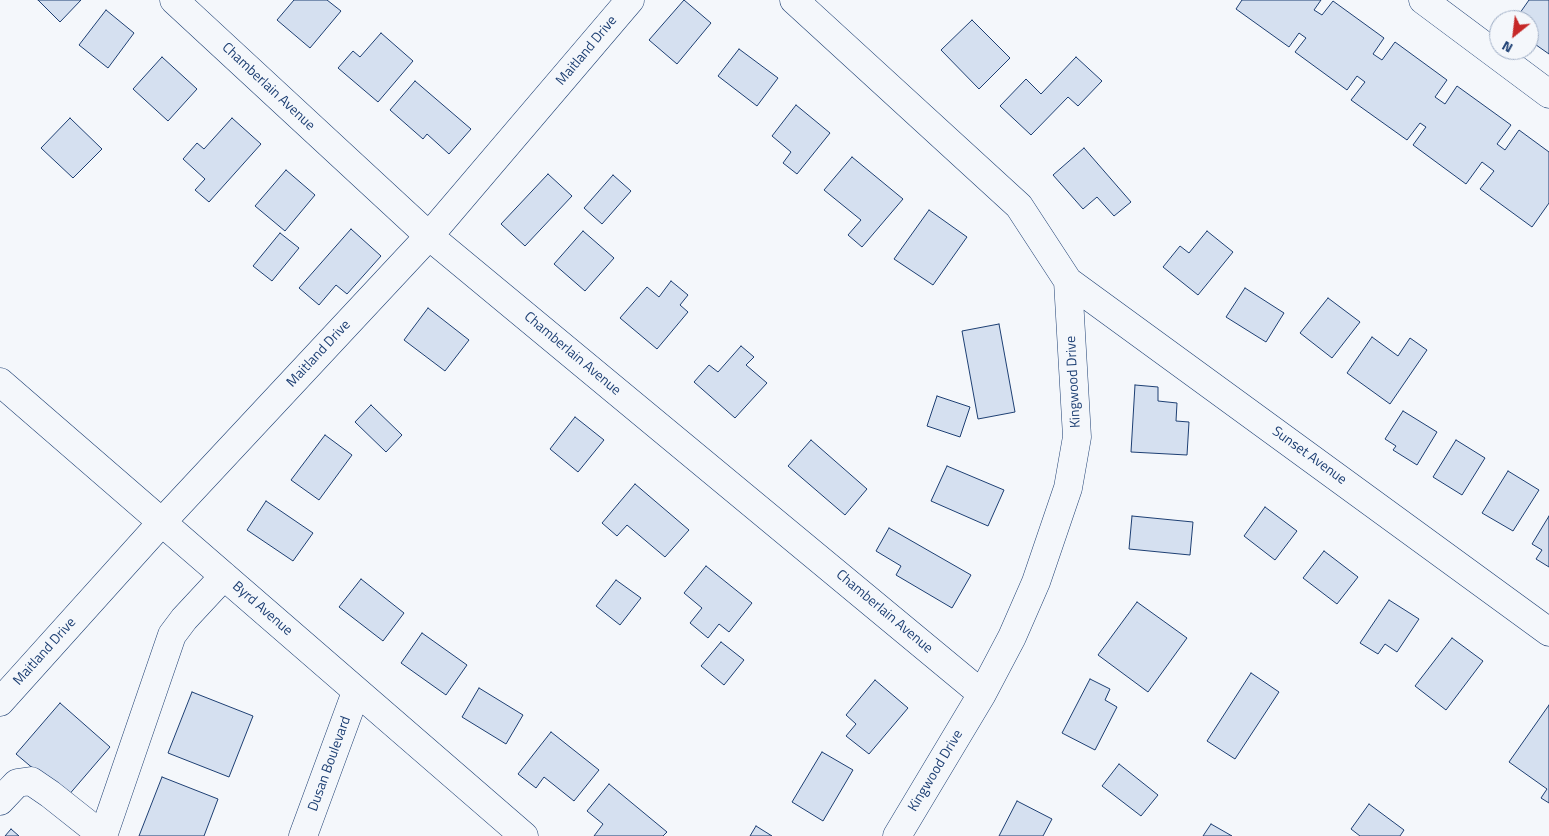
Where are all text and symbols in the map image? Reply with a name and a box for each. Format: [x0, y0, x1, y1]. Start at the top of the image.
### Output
north arrow [1489, 10, 1539, 60]
street label: Maitland Drive [553, 13, 621, 89]
text: N [1498, 36, 1516, 59]
street label: Chamberlain Avenue [218, 40, 318, 134]
street label: Chamberlain Avenue [520, 309, 624, 399]
street label: Maitland Drive [284, 317, 354, 391]
street label: Kingwood Drive [1063, 336, 1085, 428]
street label: Sunset Avenue [1269, 423, 1349, 489]
street label: Chamberlain Avenue [832, 567, 936, 657]
street label: Byrd Avenue [228, 578, 296, 640]
street label: Maitland Drive [10, 615, 80, 689]
street label: Dusan Boulevard [305, 714, 355, 814]
street label: Kingwood Drive [905, 727, 967, 815]

